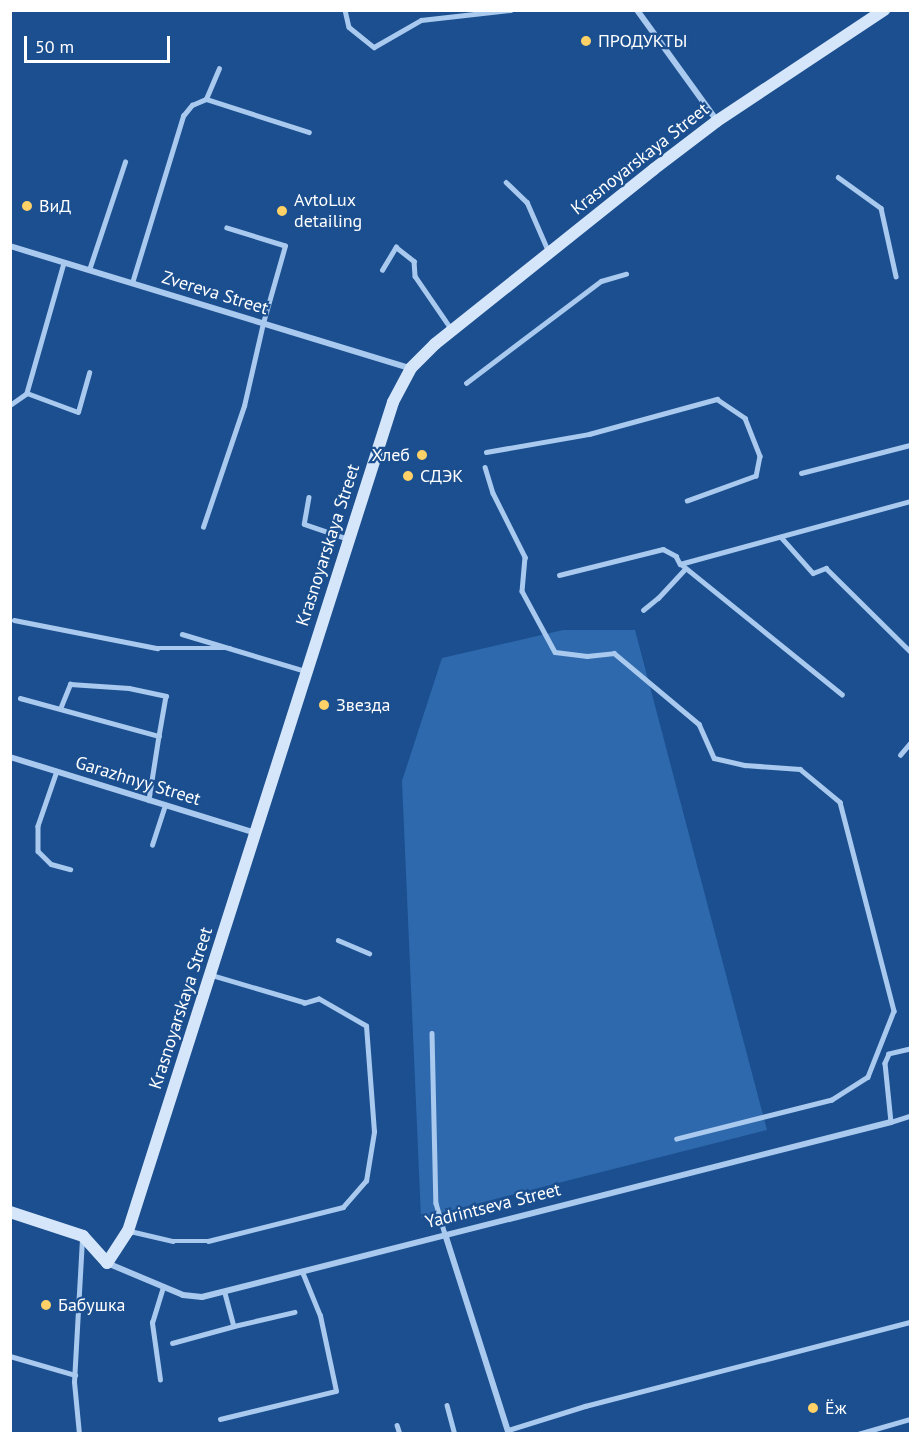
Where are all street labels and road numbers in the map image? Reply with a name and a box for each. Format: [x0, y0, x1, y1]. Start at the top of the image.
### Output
street label: Krasnoyarskaya Street [567, 98, 713, 220]
street label: Zvereva Street [159, 267, 271, 319]
street label: Krasnoyarskaya Street [292, 461, 364, 629]
street label: Garazhnyy Street [72, 752, 204, 810]
street label: Krasnoyarskaya Street [145, 924, 217, 1092]
street label: Yadrintseva Street [423, 1179, 563, 1233]

